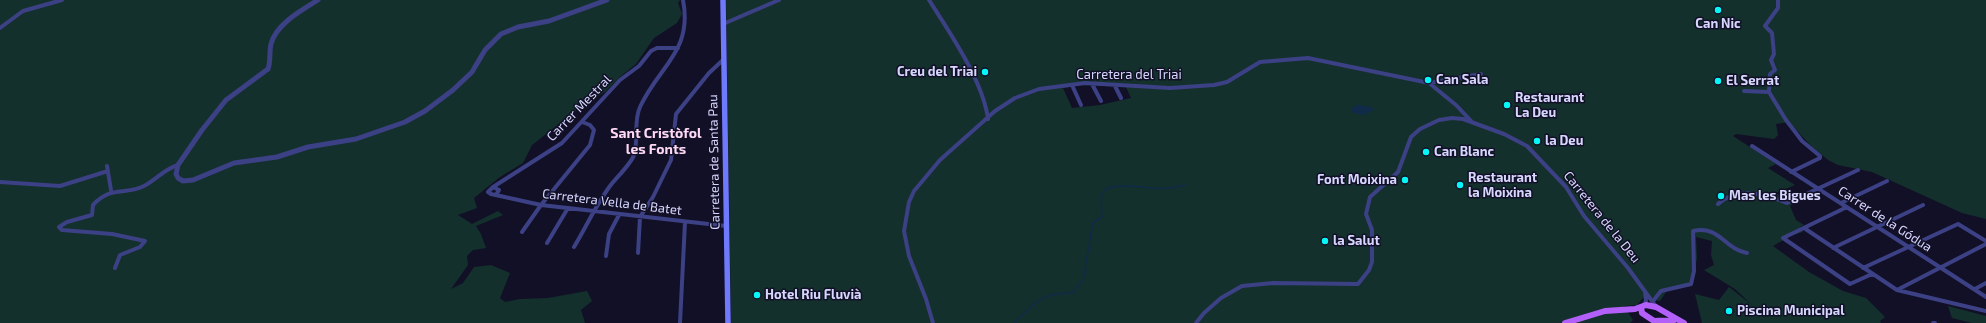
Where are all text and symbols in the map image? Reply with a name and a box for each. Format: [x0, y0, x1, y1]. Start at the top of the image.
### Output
marker: Can Nic [1713, 5, 1723, 15]
place label: Can Nic [1695, 16, 1741, 32]
place label: Creu del Triai [897, 64, 977, 80]
marker: Creu del Triai [980, 67, 990, 77]
street label: Carretera del Triai [1076, 67, 1182, 83]
street label: Carrer Mestral [544, 72, 614, 144]
place label: Can Sala [1436, 72, 1488, 88]
place label: El Serrat [1726, 73, 1779, 89]
marker: Can Sala [1423, 75, 1433, 85]
marker: El Serrat [1713, 76, 1723, 86]
place label: Restaurant La Deu [1515, 90, 1584, 121]
street label: Carretera de Santa Pau [705, 94, 723, 230]
marker: Restaurant La Deu [1502, 100, 1512, 110]
district label: Sant Cristòfol les Fonts [610, 125, 702, 158]
place label: la Deu [1545, 133, 1583, 149]
marker: la Deu [1532, 136, 1542, 146]
place label: Can Blanc [1434, 144, 1494, 160]
marker: Can Blanc [1421, 147, 1431, 157]
street label: Carretera de la Deu [1560, 168, 1644, 266]
place label: Restaurant la Moixina [1468, 170, 1537, 201]
place label: Font Moixina [1317, 172, 1397, 188]
marker: Font Moixina [1400, 175, 1410, 185]
marker: Restaurant la Moixina [1455, 180, 1465, 190]
street label: Carrer de la Gódua [1835, 183, 1935, 255]
street label: Carretera Vella de Batet [541, 186, 683, 218]
place label: Mas les Bigues [1729, 188, 1821, 204]
marker: Mas les Bigues [1716, 191, 1726, 201]
place label: la Salut [1333, 233, 1380, 249]
marker: la Salut [1320, 236, 1330, 246]
place label: Hotel Riu Fluvià [765, 287, 861, 303]
marker: Hotel Riu Fluvià [752, 290, 762, 300]
place label: Piscina Municipal [1737, 303, 1844, 319]
marker: Piscina Municipal [1724, 306, 1734, 316]

